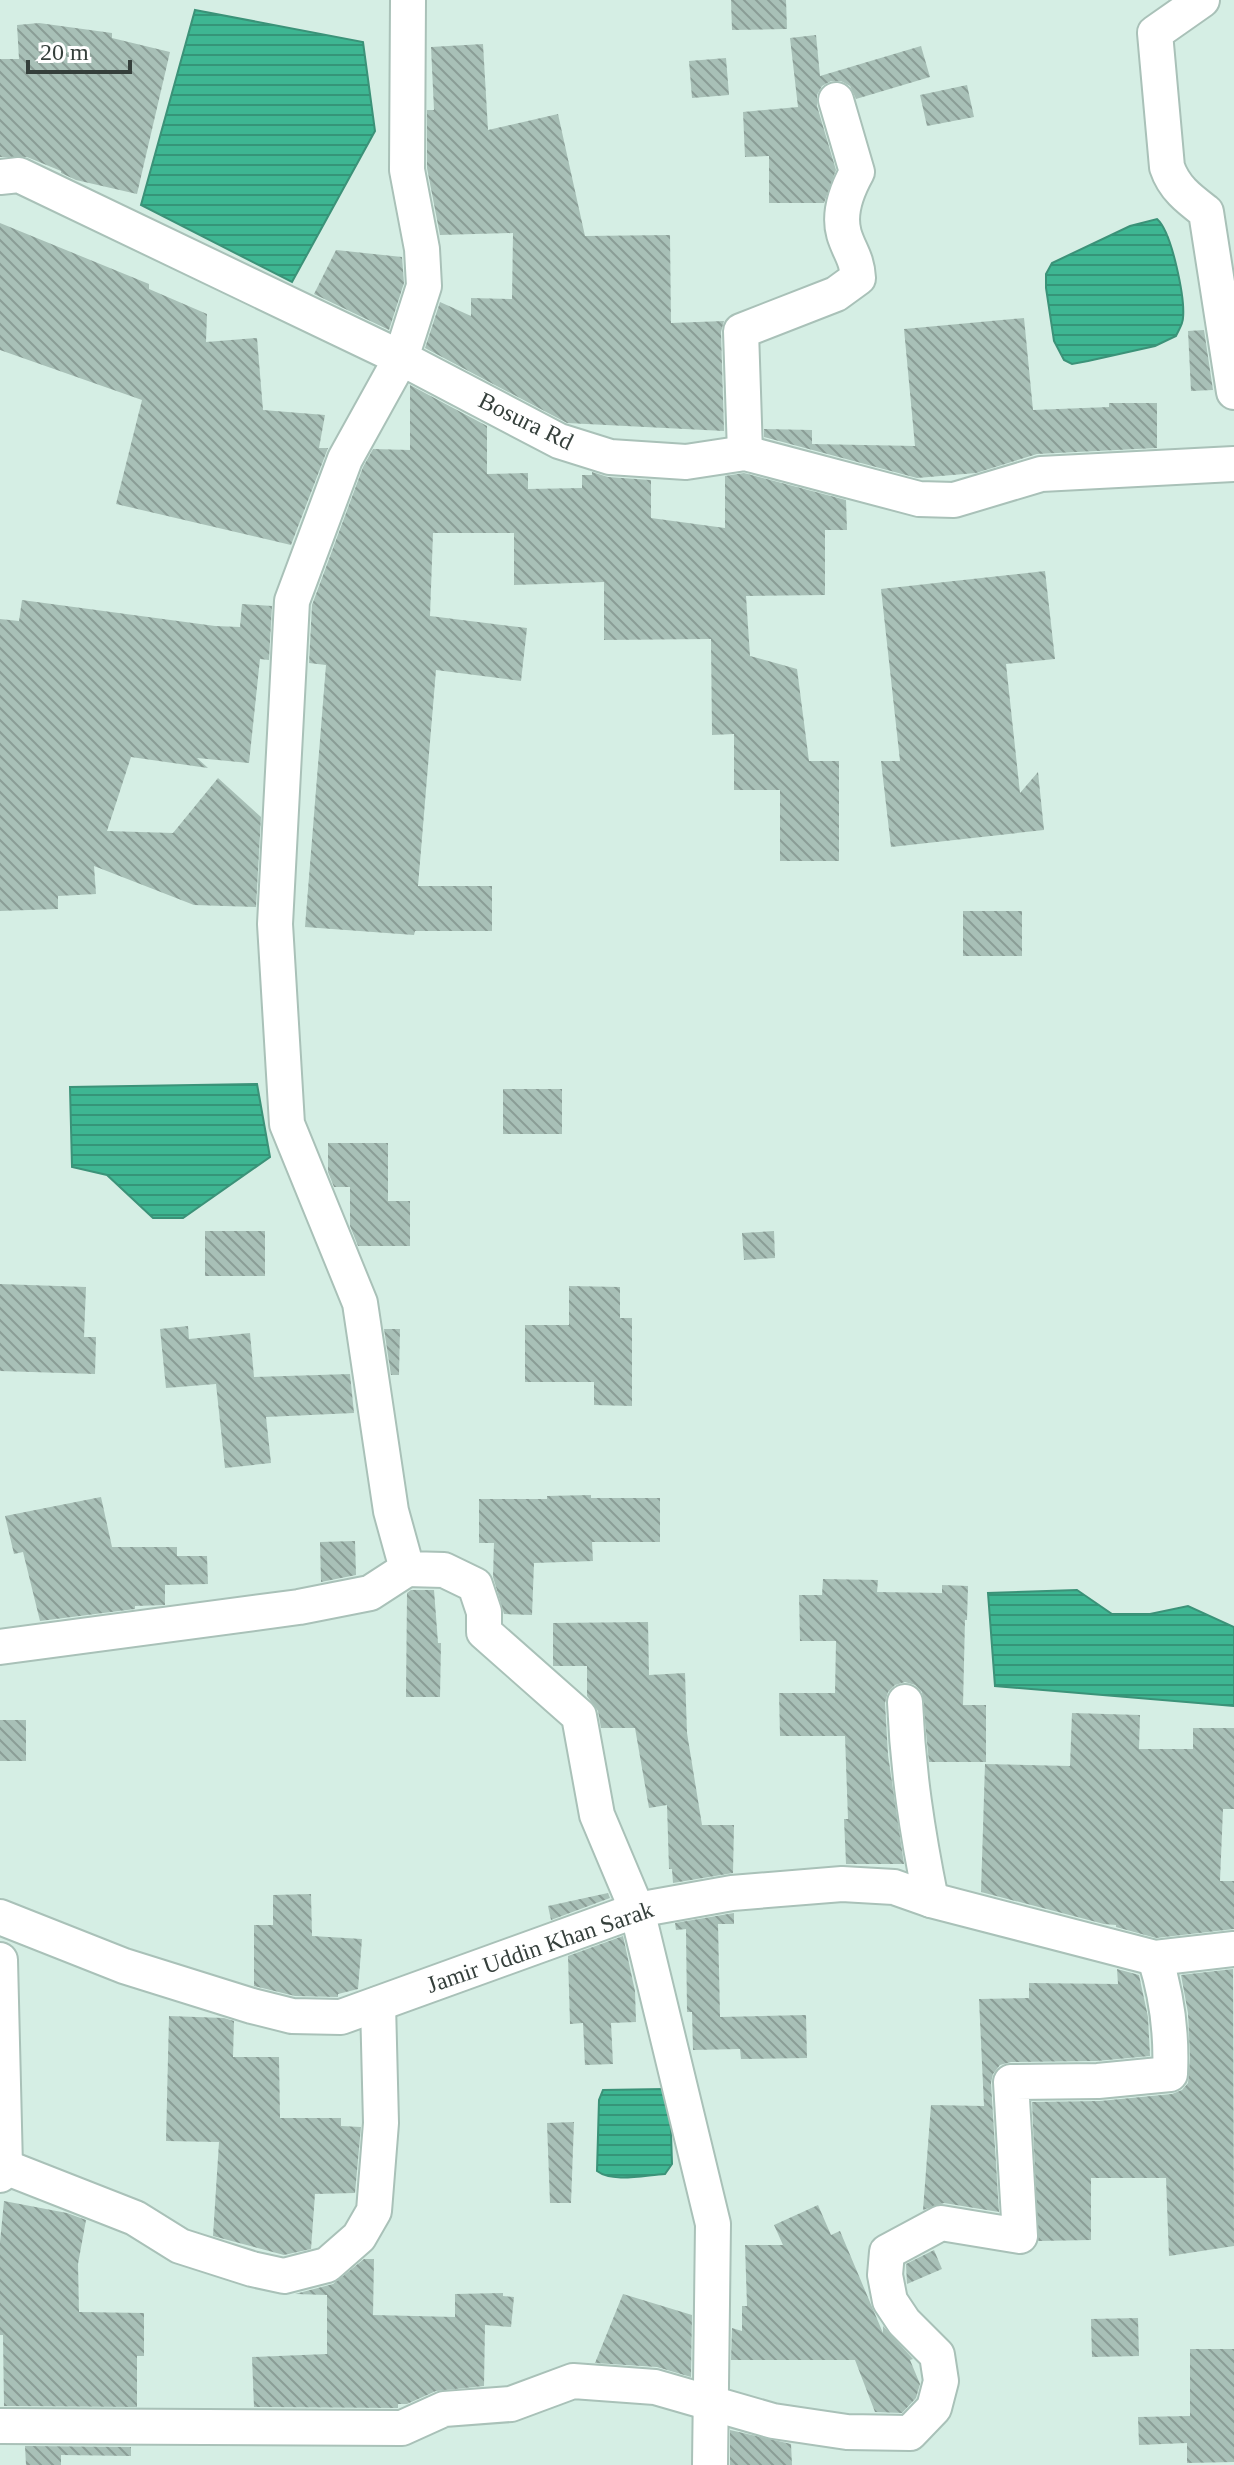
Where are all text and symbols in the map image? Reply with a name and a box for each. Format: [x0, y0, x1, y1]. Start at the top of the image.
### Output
scale bar [28, 24, 130, 74]
text: 20 m [40, 39, 89, 65]
street label: Bosura Rd [474, 387, 578, 455]
street label: Jamir Uddin Khan Sarak [423, 1896, 657, 1998]

